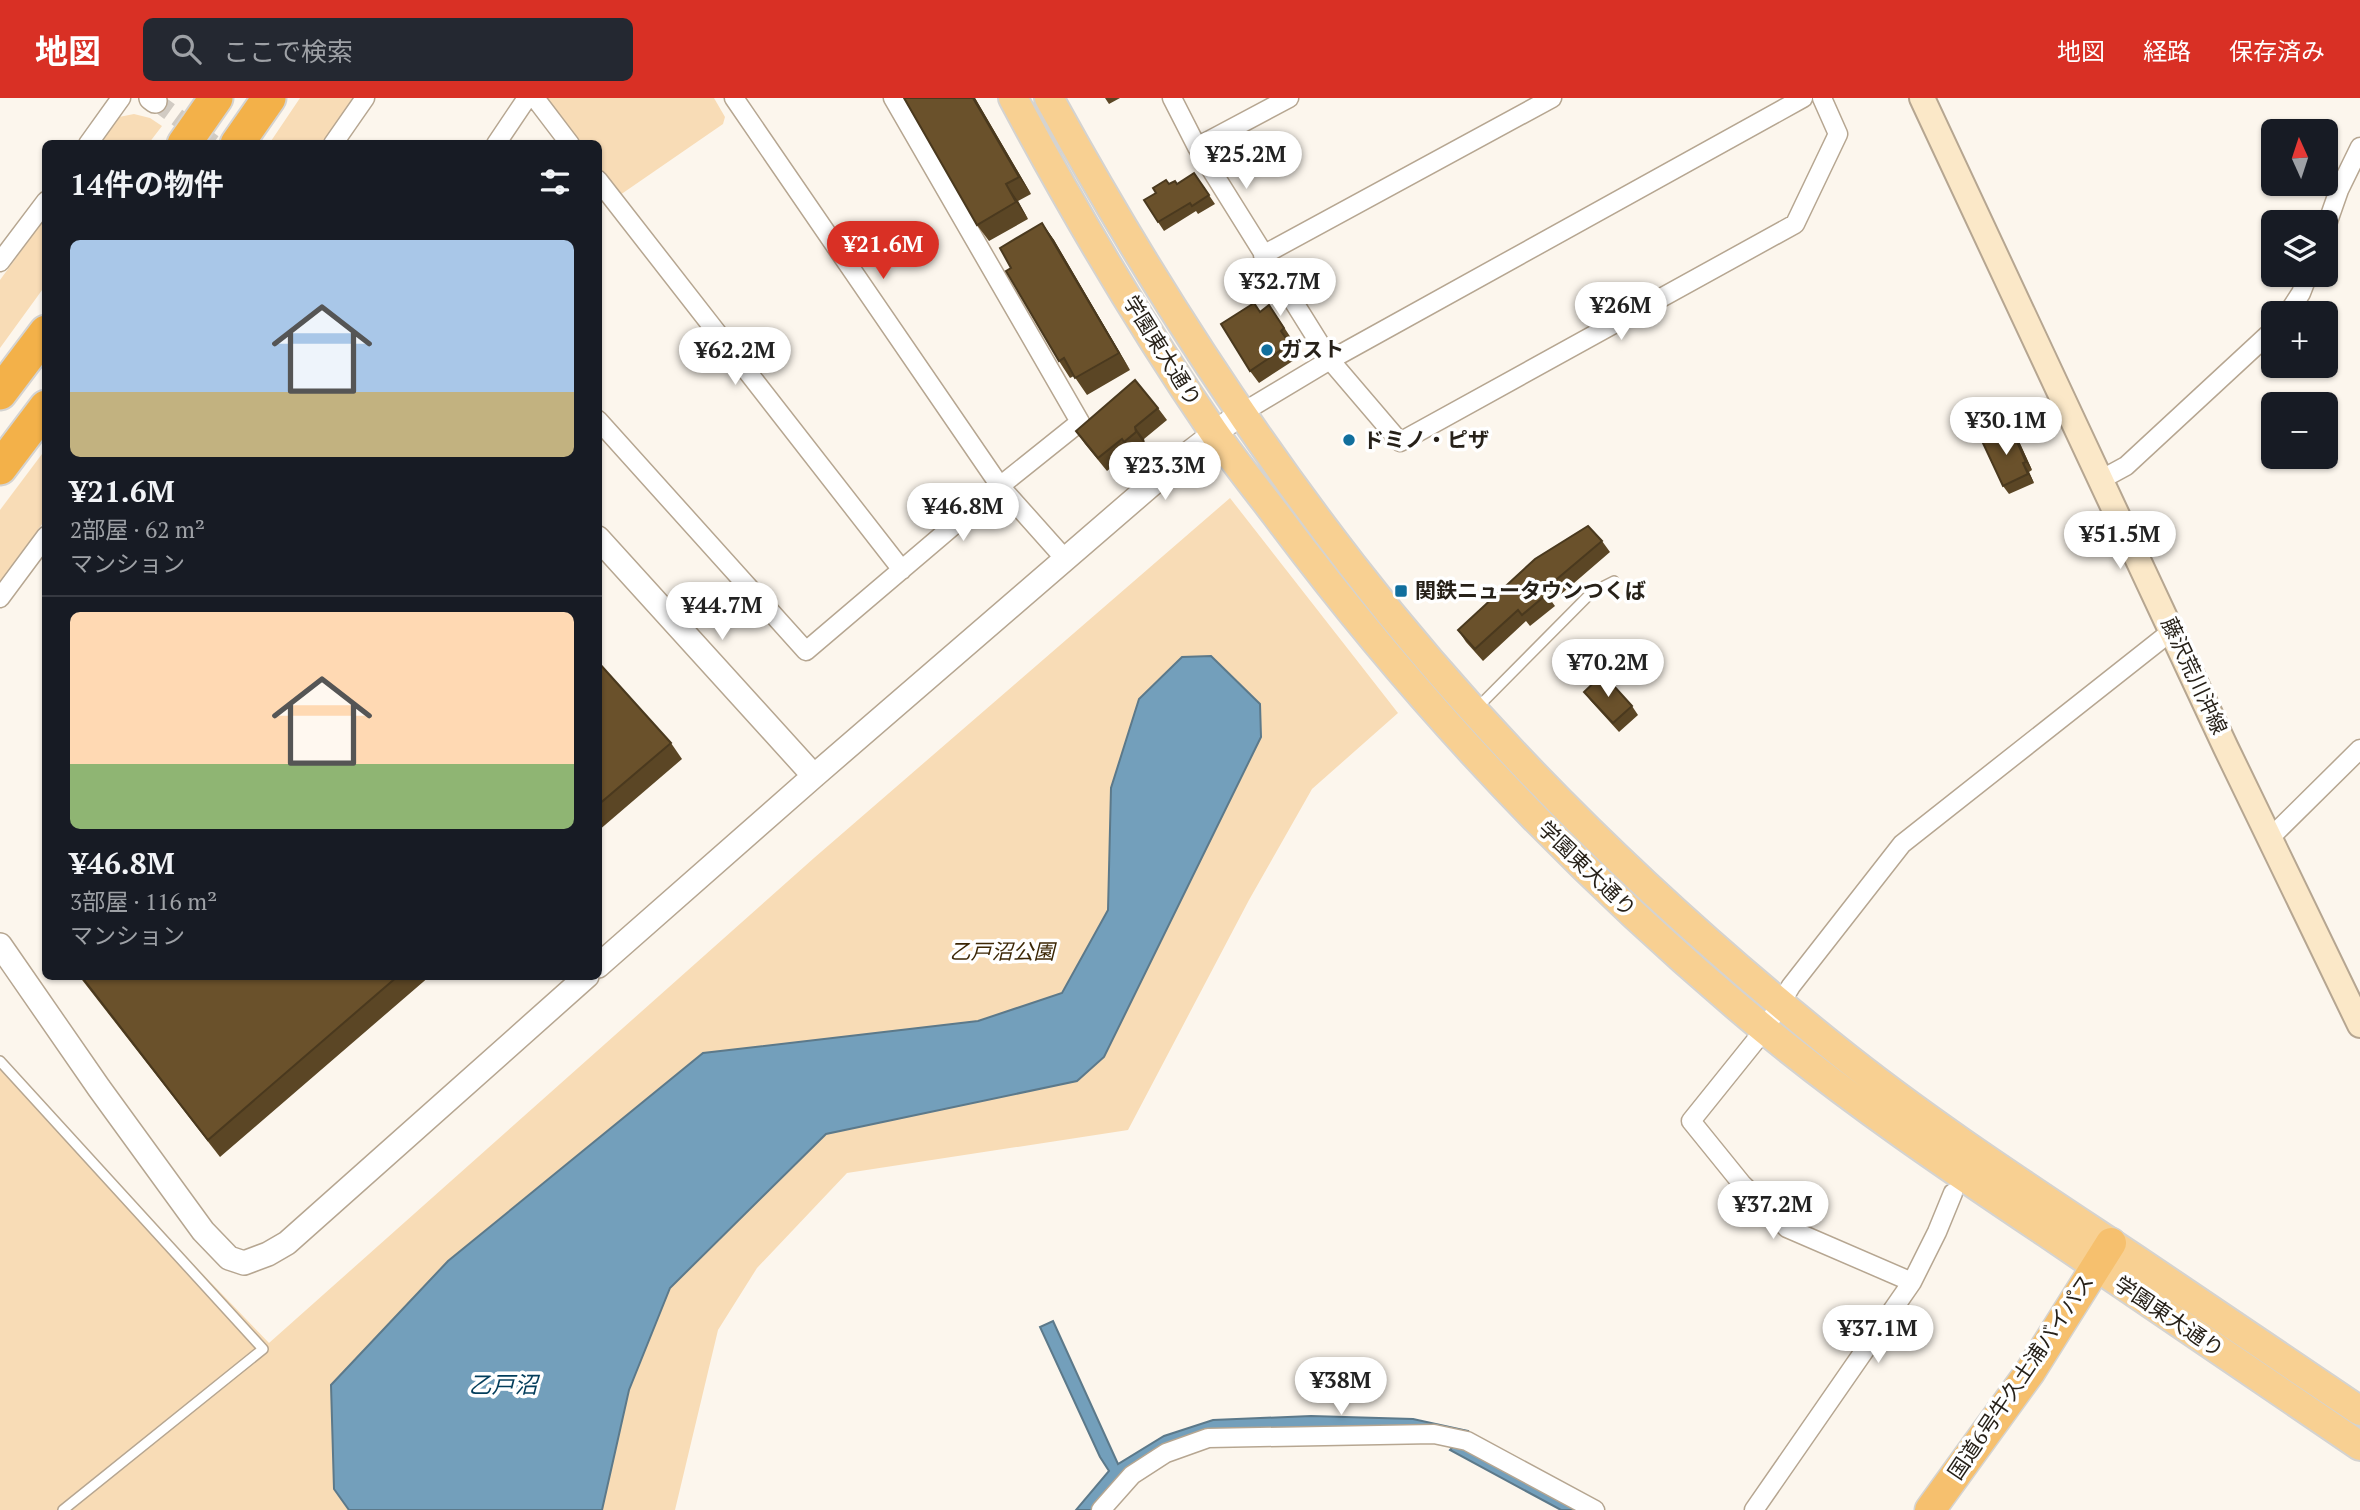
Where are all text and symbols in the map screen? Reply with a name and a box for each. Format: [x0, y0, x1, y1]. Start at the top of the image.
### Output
search box [143, 18, 633, 81]
text: 地図 [35, 29, 101, 72]
icon: search [167, 30, 205, 68]
text: ここで検索 [223, 34, 353, 68]
text: 地図 [2057, 35, 2105, 67]
text: 経路 [2143, 35, 2191, 67]
text: 保存済み [2229, 35, 2325, 67]
north arrow [2261, 119, 2338, 196]
map controls [2261, 119, 2338, 469]
pin: ¥25.2M [1189, 132, 1303, 191]
text: ¥25.2M [1206, 138, 1286, 169]
icon: filters [536, 163, 574, 201]
text: 14件の物件 [70, 164, 224, 204]
button: layers [2261, 210, 2338, 287]
pin: ¥21.6M [826, 222, 940, 281]
text: ¥21.6M [843, 228, 923, 259]
pin: ¥32.7M [1223, 258, 1337, 318]
text: ¥32.7M [1240, 265, 1320, 296]
pin: ¥26M [1580, 282, 1662, 342]
icon: home [259, 286, 385, 412]
text: ¥26M [1591, 289, 1651, 320]
street label: 学園東大通り [1118, 290, 1208, 411]
button: + [2261, 301, 2338, 378]
pin: ¥62.2M [678, 328, 792, 387]
text: ¥62.2M [695, 334, 775, 365]
place label: ガスト [1281, 335, 1344, 363]
marker: ガスト [1259, 342, 1275, 358]
button: − [2261, 392, 2338, 469]
pin: ¥30.1M [1949, 398, 2063, 457]
text: ¥30.1M [1966, 404, 2046, 435]
place label: ドミノ・ピザ [1363, 425, 1489, 453]
marker: ドミノ・ピザ [1341, 432, 1357, 448]
pin: ¥23.3M [1108, 442, 1222, 502]
text: ¥23.3M [1125, 449, 1205, 480]
text: ¥21.6M [70, 471, 175, 511]
pin: ¥46.8M [906, 484, 1020, 543]
text: ¥46.8M [923, 490, 1003, 521]
pin: ¥51.5M [2063, 512, 2177, 571]
text: 2部屋 · 62 m² [70, 514, 205, 545]
text: ¥51.5M [2080, 518, 2160, 549]
text: マンション [70, 548, 185, 579]
place label: 関鉄ニュータウンつくば [1415, 576, 1646, 604]
pin: ¥44.7M [665, 582, 779, 642]
marker: 関鉄ニュータウンつくば [1393, 583, 1409, 599]
text: ¥44.7M [682, 589, 762, 620]
street label: 藤沢荒川沖線 [2156, 613, 2234, 739]
pin: ¥70.2M [1551, 640, 1665, 699]
text: ¥70.2M [1568, 646, 1648, 677]
icon: home [259, 658, 385, 784]
street label: 学園東大通り [1533, 814, 1643, 922]
text: ¥46.8M [70, 843, 175, 883]
text: 3部屋 · 116 m² [70, 886, 217, 917]
text: マンション [70, 920, 185, 951]
park label: 乙戸沼公園 [950, 937, 1057, 965]
pin: ¥37.2M [1716, 1182, 1830, 1241]
text: ¥37.2M [1734, 1188, 1812, 1219]
street label: 国道6号牛久土浦バイパス [1941, 1268, 2099, 1484]
street label: 学園東大通り [2110, 1269, 2230, 1363]
pin: ¥37.1M [1821, 1306, 1935, 1365]
text: ¥37.1M [1839, 1312, 1917, 1343]
pin: ¥38M [1300, 1358, 1382, 1417]
text: ¥38M [1311, 1364, 1371, 1395]
water label: 乙戸沼 [469, 1369, 541, 1400]

